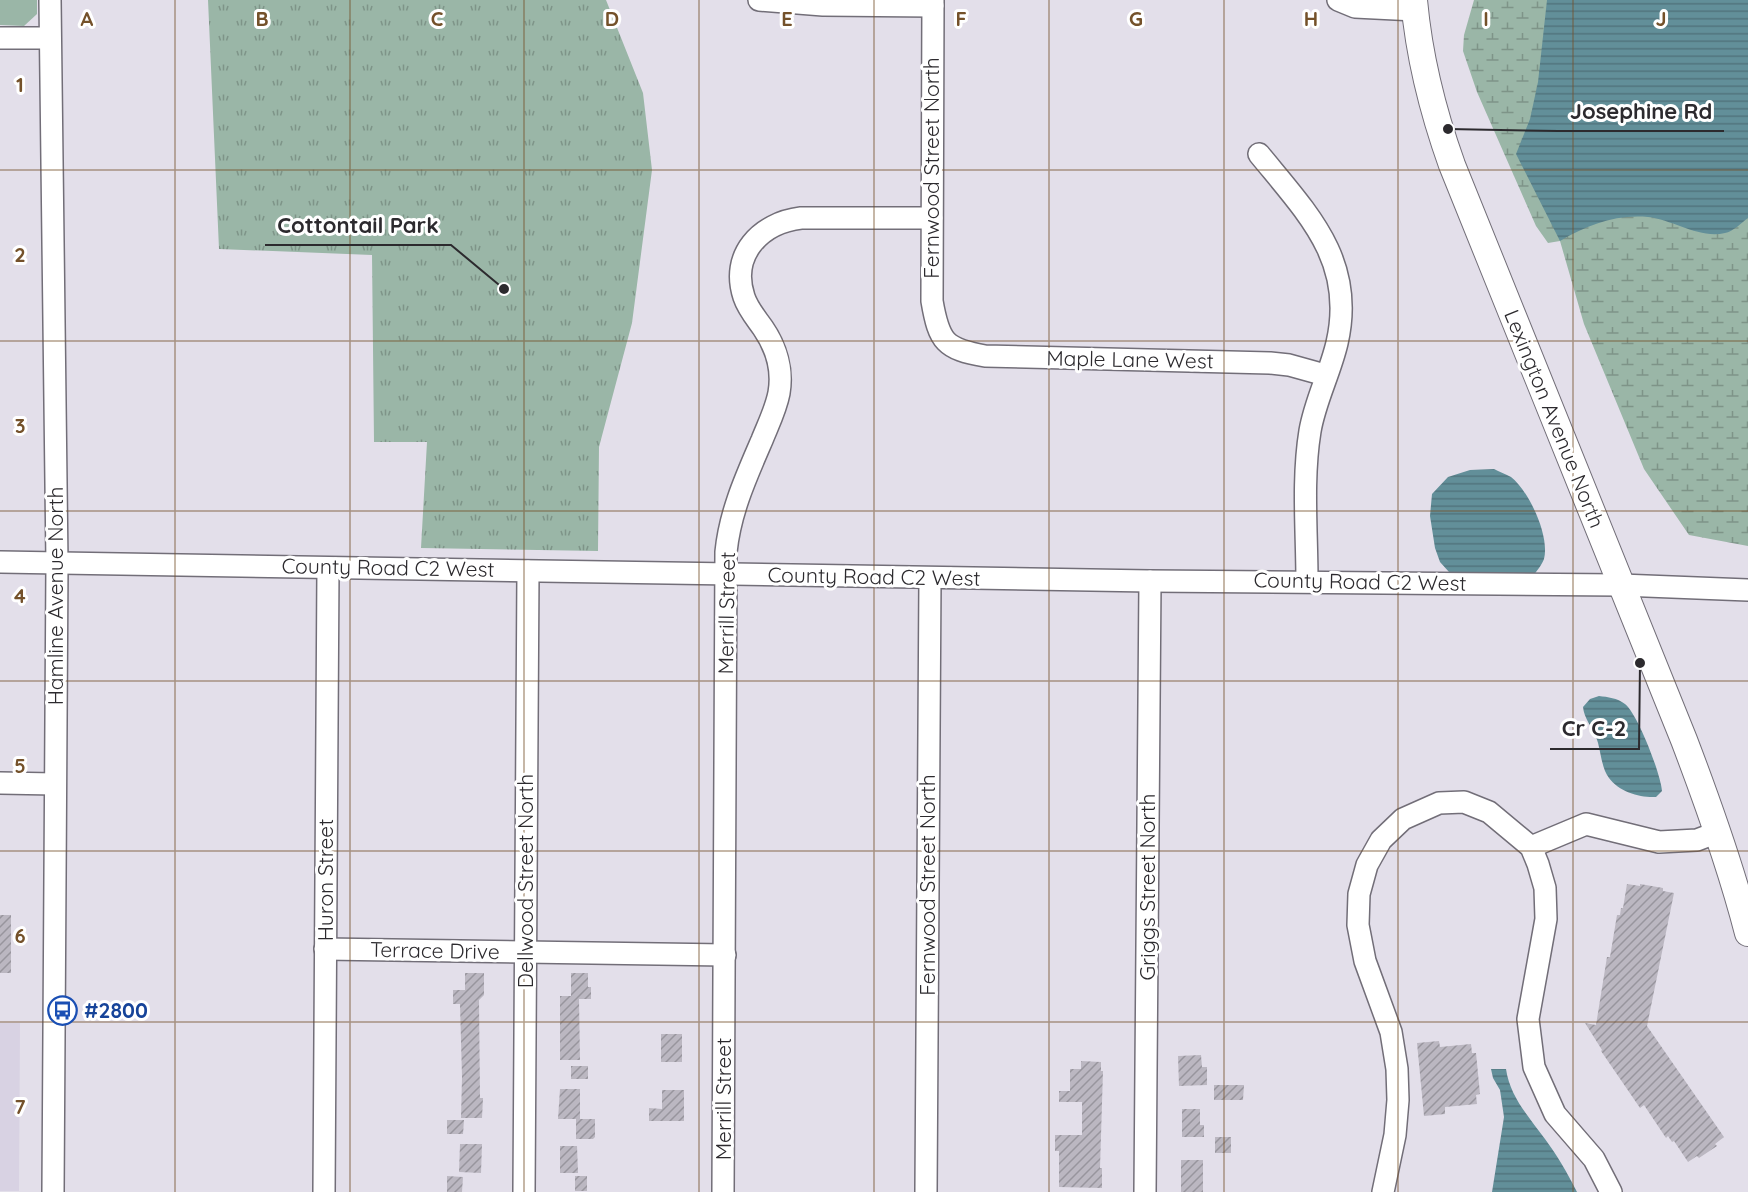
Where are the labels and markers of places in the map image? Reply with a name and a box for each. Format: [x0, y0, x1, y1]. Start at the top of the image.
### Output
callout: Josephine Rd [1558, 91, 1724, 131]
callout: Cottontail Park [265, 205, 451, 245]
callout: Cr C-2 [1550, 709, 1639, 749]
bus stop icon: #2800 [47, 995, 79, 1027]
place label: #2800 [84, 997, 148, 1023]

